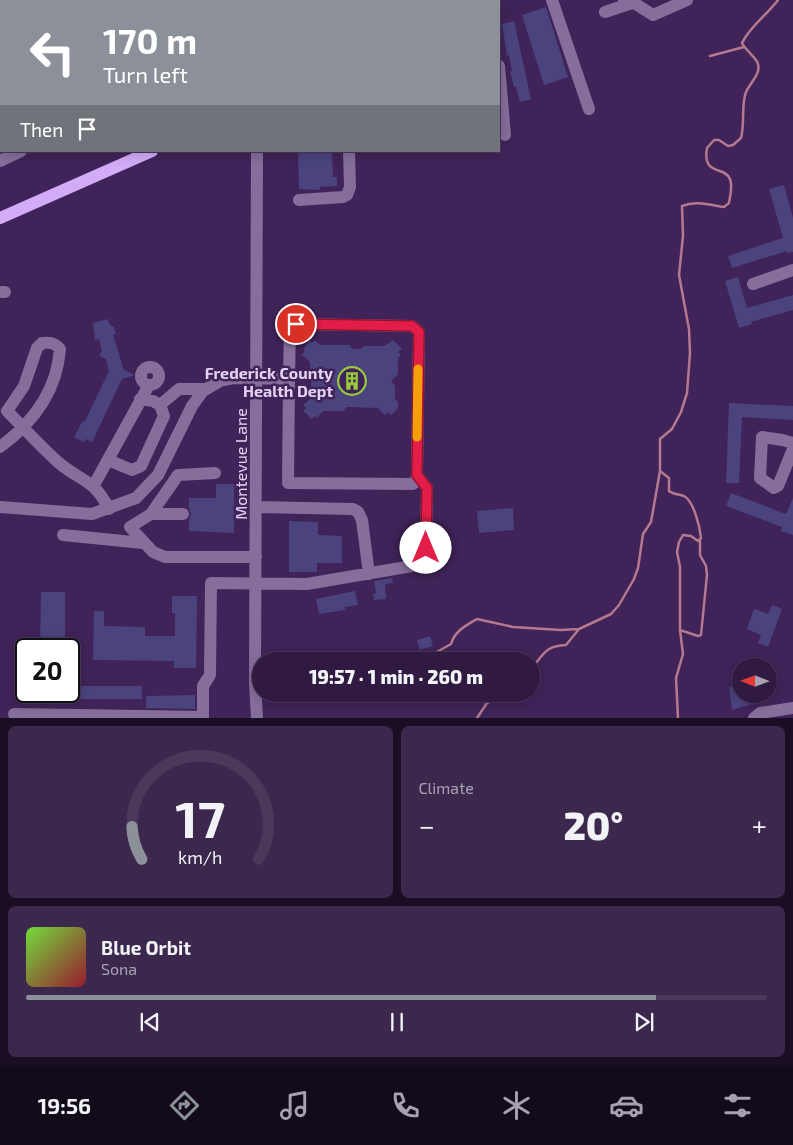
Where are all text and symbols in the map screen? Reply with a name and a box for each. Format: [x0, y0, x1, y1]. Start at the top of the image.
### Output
text: 170 m [103, 19, 197, 61]
icon: left [20, 20, 85, 85]
text: Turn left [103, 61, 188, 87]
icon: arrive [73, 115, 101, 143]
text: Then [20, 118, 63, 141]
pin [275, 303, 317, 345]
icon: arrive [282, 310, 310, 338]
place label: Frederick County Health Dept [205, 363, 333, 400]
building icon: Frederick County Health Dept [337, 366, 367, 396]
street label: Montevue Lane [231, 408, 250, 520]
position arrow [399, 521, 451, 573]
speed limit sign: 20 [15, 638, 80, 703]
north arrow [732, 658, 778, 702]
map controls [732, 658, 777, 703]
text: 19:57 · 1 min · 260 m [309, 665, 483, 688]
text: Climate [419, 778, 474, 797]
text: 17 [175, 786, 225, 848]
text: 20° [563, 802, 623, 848]
text: − [419, 808, 435, 842]
text: + [752, 808, 767, 842]
text: km/h [178, 846, 222, 868]
text: Blue Orbit [101, 936, 191, 959]
text: Sona [101, 959, 137, 978]
icon: previous [136, 1008, 164, 1036]
icon: pause [383, 1008, 411, 1036]
icon: next [630, 1008, 658, 1036]
icon: directions [167, 1088, 202, 1123]
icon: music [277, 1088, 312, 1123]
icon: phone [388, 1088, 423, 1123]
icon: climate [499, 1088, 534, 1123]
icon: car [609, 1088, 644, 1123]
icon: filters [720, 1088, 755, 1123]
text: 19:56 [38, 1092, 91, 1118]

